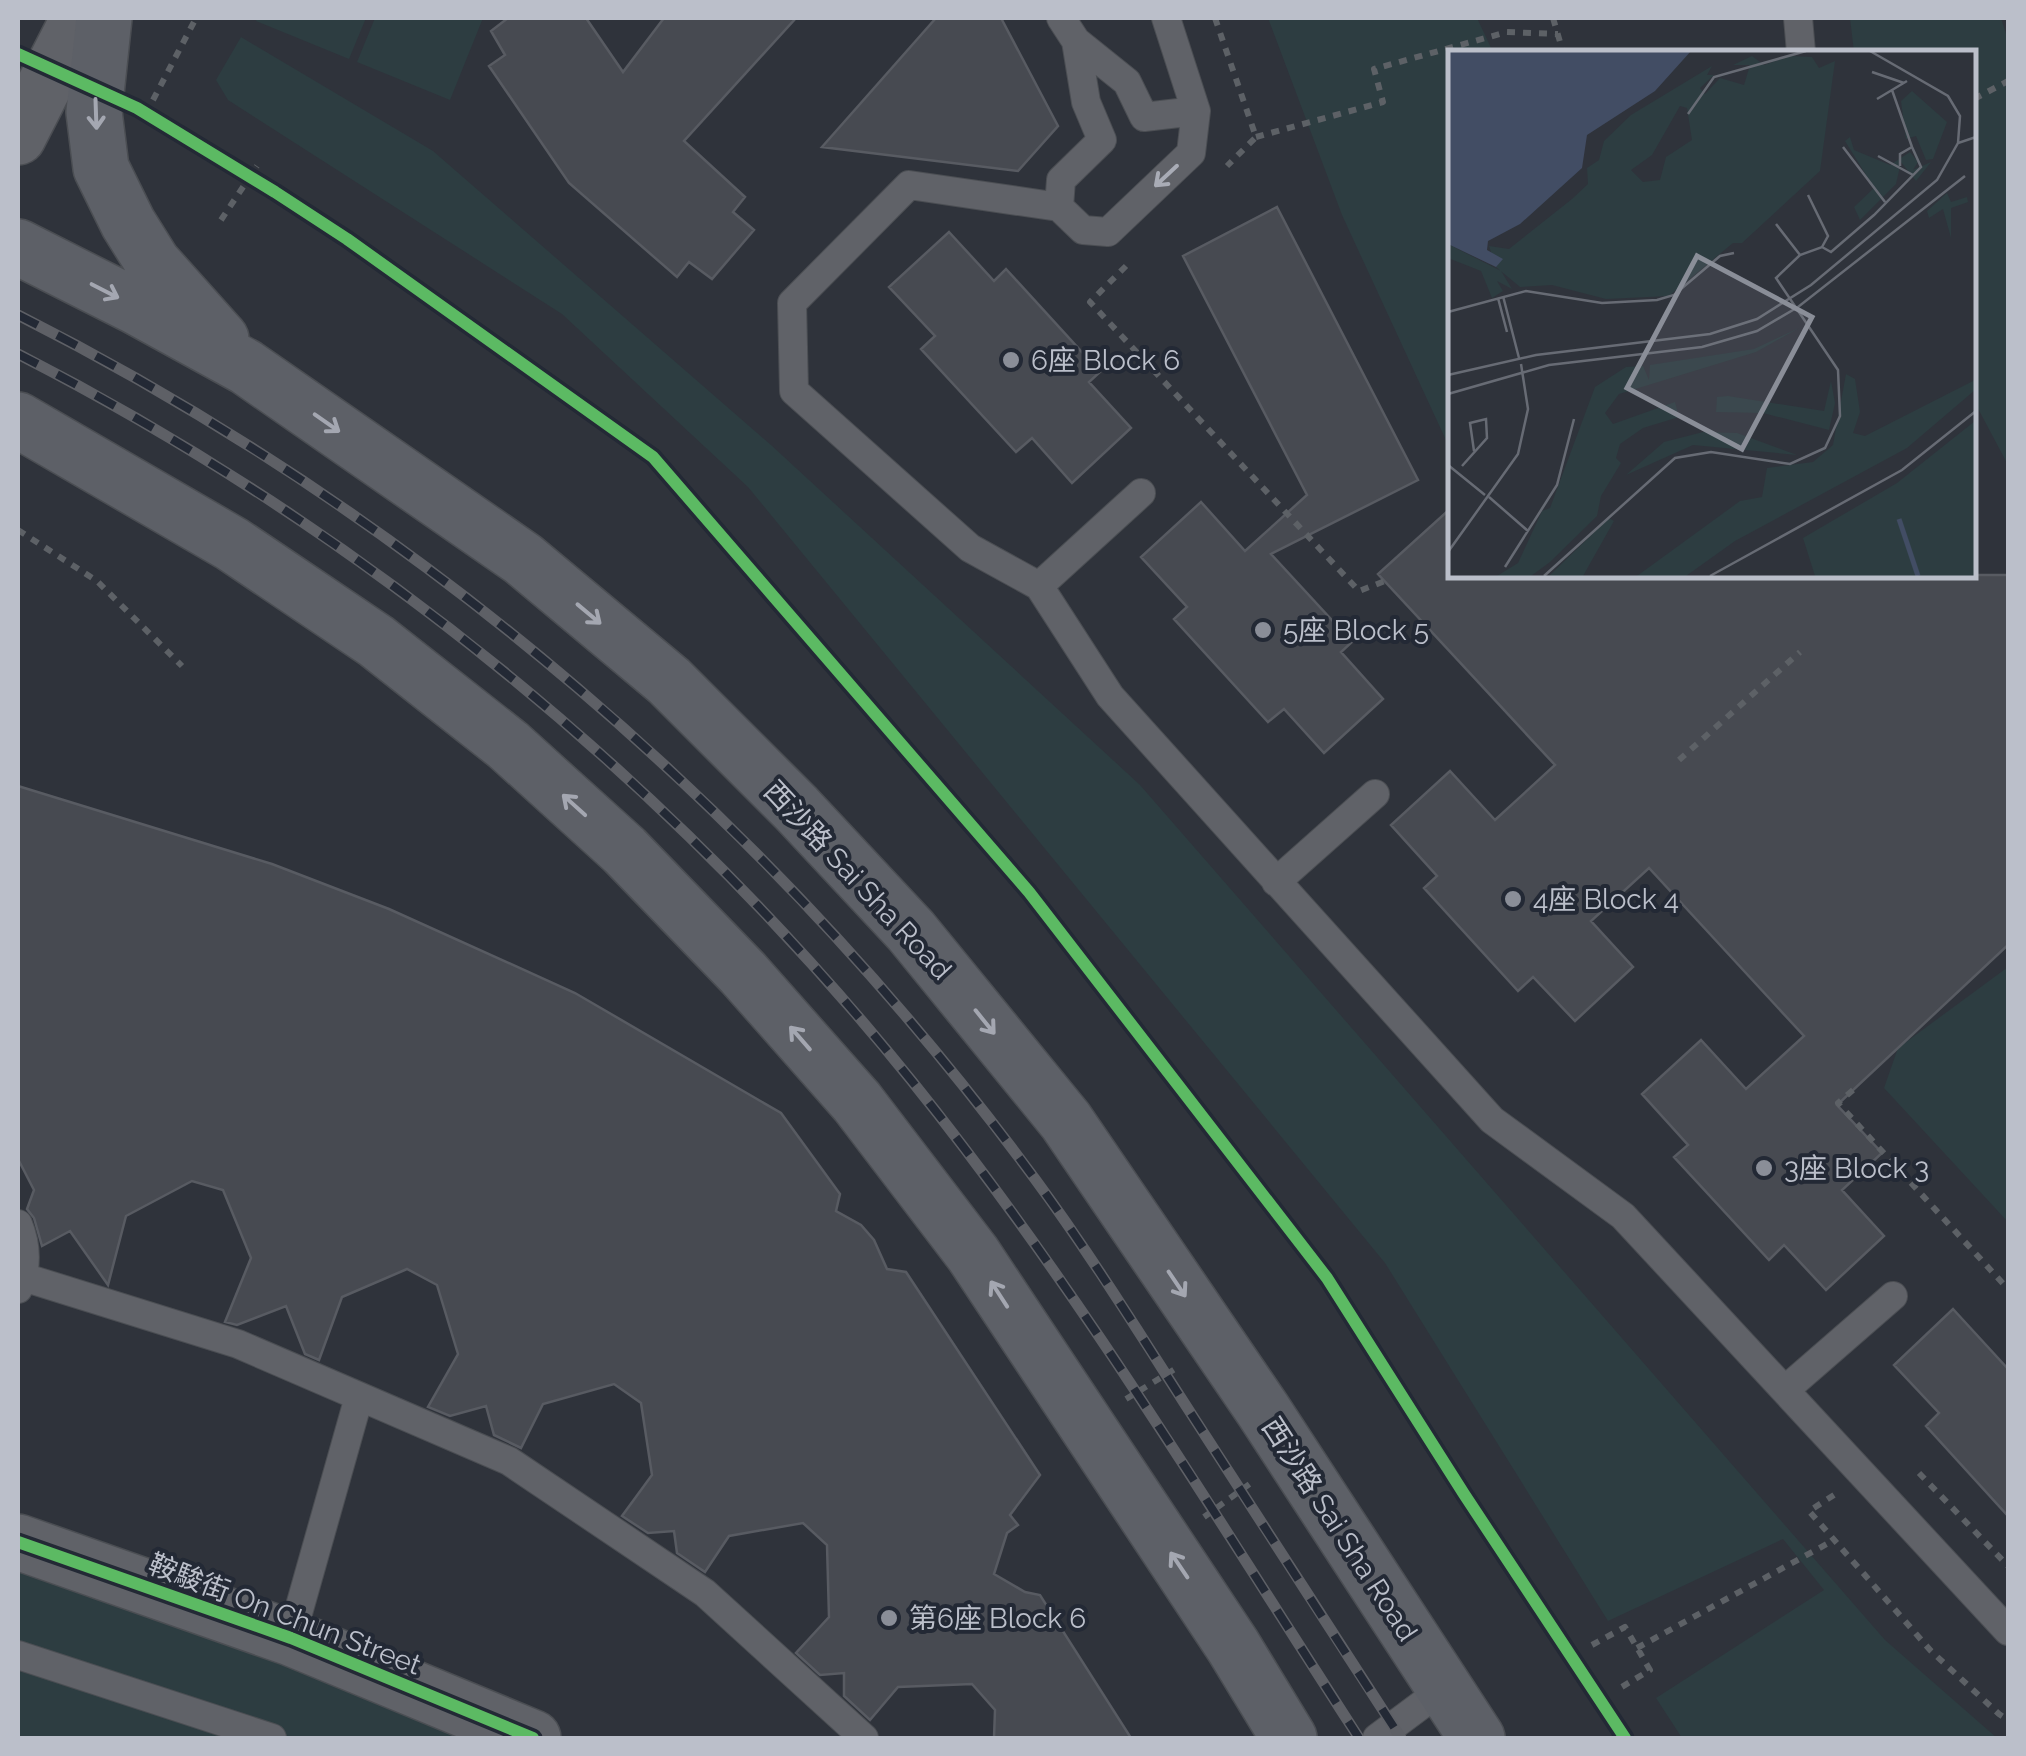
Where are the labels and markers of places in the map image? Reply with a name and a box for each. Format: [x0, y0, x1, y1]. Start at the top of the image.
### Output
place label: 6座 Block 6 [1031, 344, 1180, 377]
marker: 6座 Block 6 [1000, 349, 1022, 371]
place label: 5座 Block 5 [1283, 614, 1429, 647]
marker: 5座 Block 5 [1252, 619, 1274, 641]
place label: 4座 Block 4 [1533, 883, 1679, 916]
marker: 4座 Block 4 [1502, 888, 1524, 910]
place label: 3座 Block 3 [1784, 1152, 1929, 1185]
marker: 3座 Block 3 [1753, 1157, 1775, 1179]
place label: 第6座 Block 6 [909, 1602, 1086, 1635]
marker: 第6座 Block 6 [878, 1607, 900, 1629]

